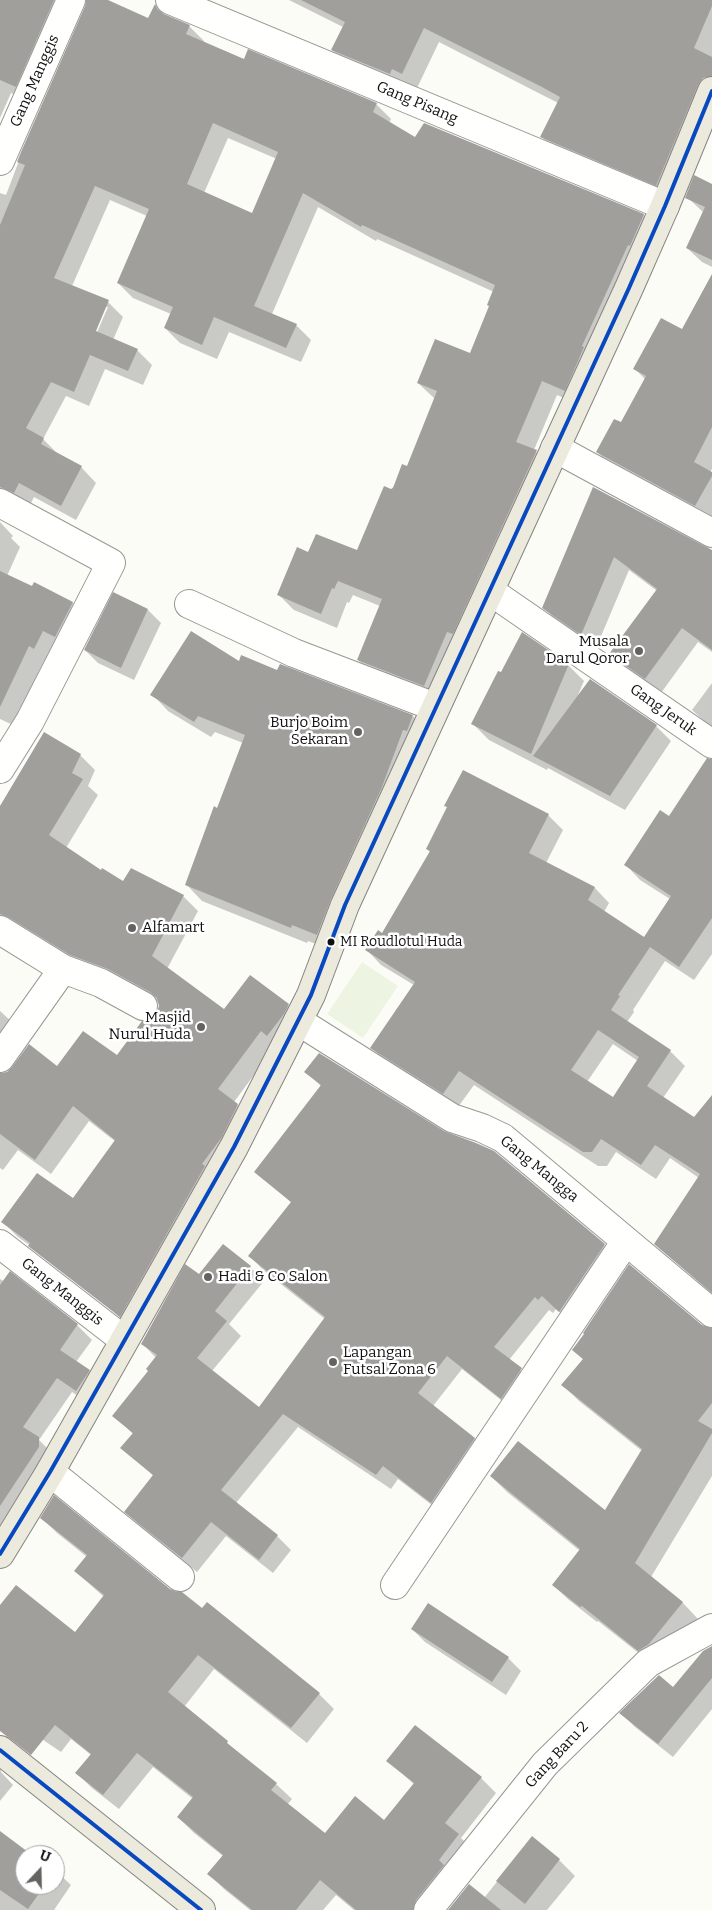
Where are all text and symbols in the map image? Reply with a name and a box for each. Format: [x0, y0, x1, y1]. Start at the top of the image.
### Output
street label: Gang Manggis [7, 32, 63, 130]
street label: Gang Pisang [374, 78, 460, 128]
place label: Musala Darul Qoror [546, 633, 629, 668]
marker: Musala Darul Qoror [633, 645, 645, 657]
street label: Gang Jeruk [626, 680, 700, 740]
place label: Burjo Boim Sekaran [270, 714, 348, 749]
marker: Burjo Boim Sekaran [352, 726, 364, 738]
place label: Alfamart [142, 919, 205, 937]
marker: Alfamart [126, 922, 138, 934]
place label: MI Roudlotul Huda [340, 934, 462, 950]
marker: MI Roudlotul Huda [326, 937, 336, 947]
place label: Masjid Nurul Huda [109, 1009, 191, 1044]
marker: Masjid Nurul Huda [195, 1021, 207, 1033]
street label: Gang Mangga [496, 1132, 582, 1206]
street label: Gang Manggis [17, 1254, 107, 1330]
place label: Hadi & Co Salon [218, 1268, 328, 1286]
marker: Hadi & Co Salon [202, 1271, 214, 1283]
place label: Lapangan Futsal Zona 6 [343, 1344, 436, 1379]
marker: Lapangan Futsal Zona 6 [327, 1356, 339, 1368]
street label: Gang Baru 2 [522, 1718, 592, 1792]
north arrow [15, 1845, 65, 1895]
text: U [37, 1847, 53, 1866]

